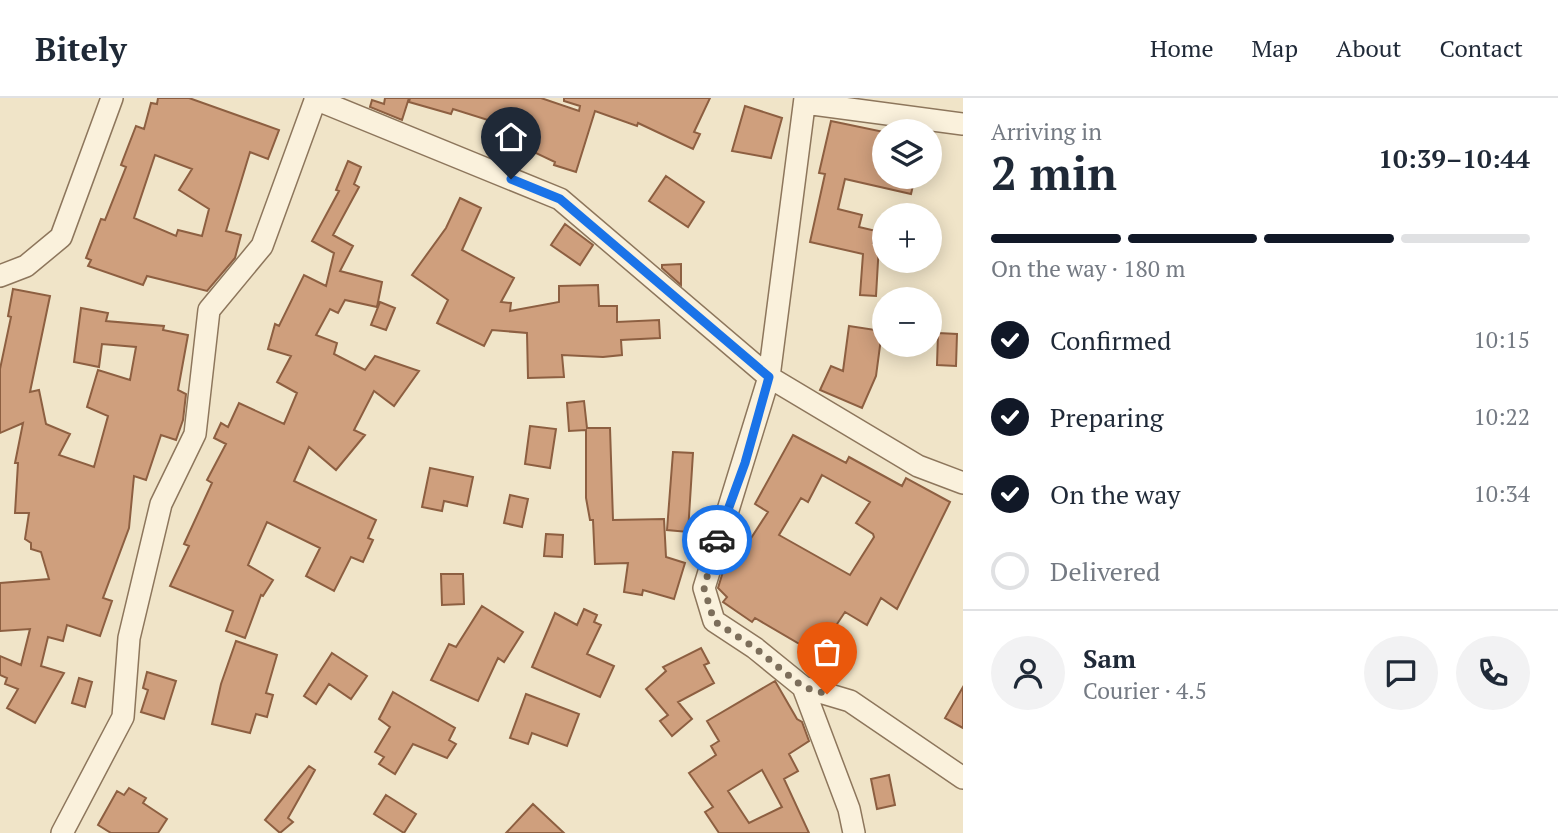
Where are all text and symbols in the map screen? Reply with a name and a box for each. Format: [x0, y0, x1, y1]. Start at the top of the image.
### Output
text: Bitely [35, 27, 127, 70]
text: Home [1150, 32, 1214, 64]
text: Map [1252, 32, 1298, 64]
text: About [1336, 32, 1402, 64]
text: Contact [1440, 32, 1523, 64]
pin [481, 107, 541, 179]
text: Arriving in [991, 116, 1102, 147]
icon: home [492, 118, 530, 156]
map controls [872, 119, 942, 357]
button: layers [872, 119, 942, 189]
text: 10:39–10:44 [1378, 141, 1530, 175]
text: 2 min [991, 142, 1117, 203]
button: + [872, 203, 942, 273]
text: On the way · 180 m [991, 253, 1185, 284]
button: − [872, 287, 942, 357]
icon: check [991, 321, 1029, 359]
text: Confirmed [1050, 323, 1171, 357]
text: 10:15 [1473, 324, 1530, 355]
icon: check [991, 398, 1029, 436]
text: Preparing [1050, 400, 1163, 434]
text: 10:22 [1473, 401, 1530, 432]
icon: check [991, 475, 1029, 513]
text: On the way [1050, 477, 1181, 511]
text: 10:34 [1473, 478, 1530, 509]
courier [682, 505, 752, 575]
icon: car [698, 521, 736, 559]
text: Delivered [1050, 554, 1160, 588]
pin [797, 622, 857, 694]
icon: bag [808, 633, 846, 671]
button: person [991, 636, 1065, 710]
button: chat [1364, 636, 1438, 710]
button: phone [1456, 636, 1530, 710]
text: Sam [1083, 641, 1136, 675]
text: Courier · 4.5 [1083, 675, 1207, 706]

